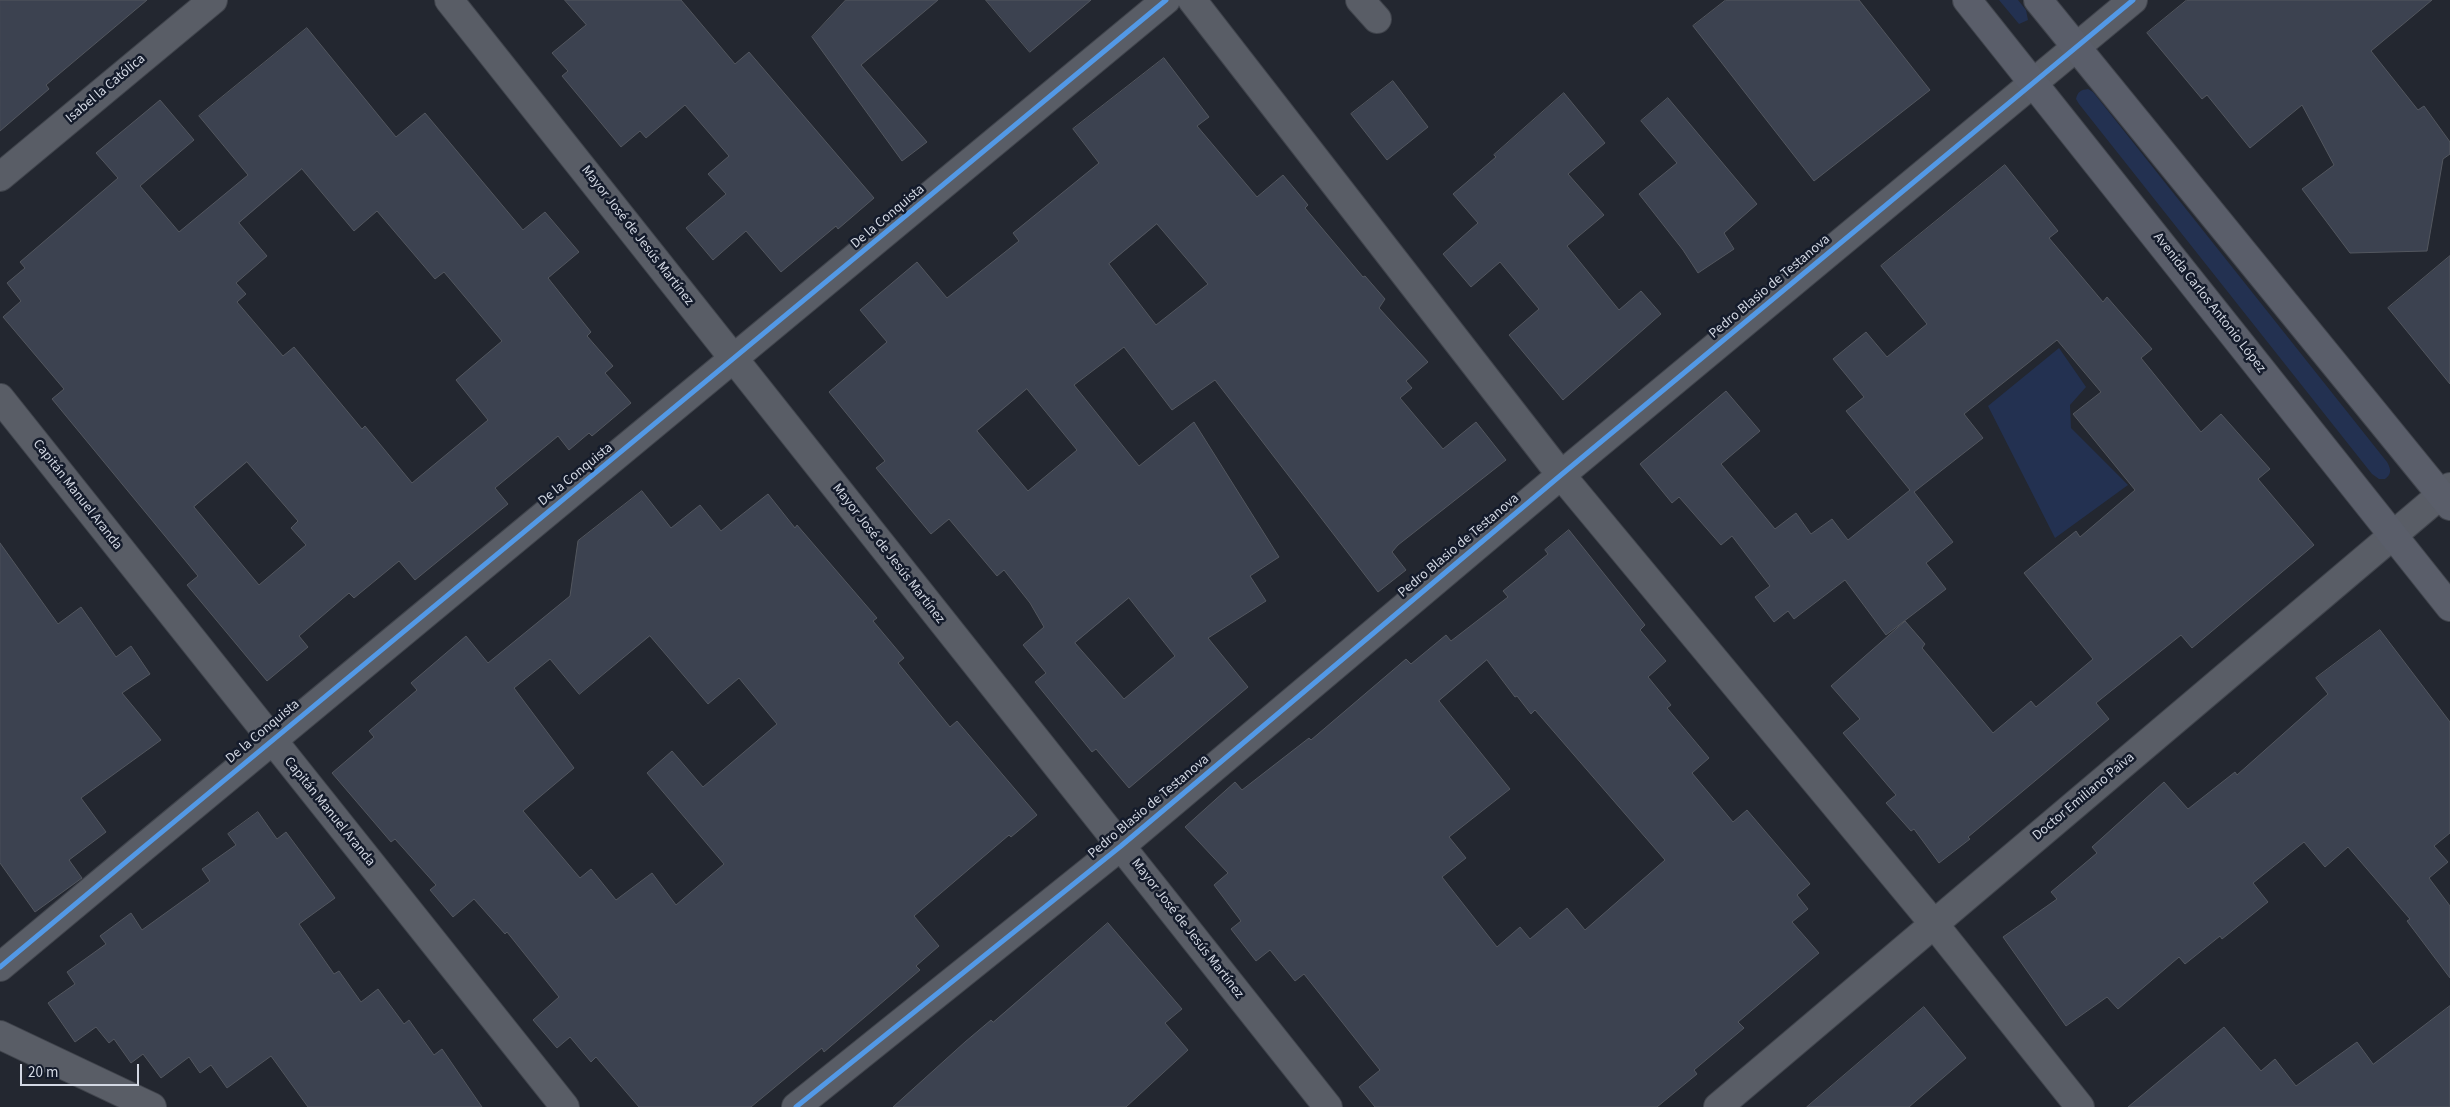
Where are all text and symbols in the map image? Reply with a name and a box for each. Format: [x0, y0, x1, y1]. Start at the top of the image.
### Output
street label: Isabel la Católica [63, 51, 149, 127]
street label: Mayor José de Jesús Martínez [577, 163, 697, 309]
street label: De la Conquista [848, 181, 928, 253]
street label: Avenida Carlos Antonio López [2149, 230, 2269, 376]
street label: Pedro Blasio de Testanova [1706, 232, 1834, 342]
street label: Capitán Manuel Aranda [29, 436, 125, 554]
street label: De la Conquista [535, 440, 617, 510]
street label: Mayor José de Jesús Martínez [828, 481, 948, 627]
street label: Pedro Blasio de Testanova [1395, 491, 1523, 601]
street label: De la Conquista [223, 696, 303, 768]
street label: Doctor Emiliano Paiva [2030, 749, 2138, 845]
street label: Pedro Blasio de Testanova [1085, 752, 1213, 862]
street label: Capitán Manuel Aranda [280, 754, 378, 870]
street label: Mayor José de Jesús Martínez [1127, 856, 1247, 1002]
scale bar [22, 1054, 141, 1086]
text: 20 m [28, 1062, 58, 1083]

